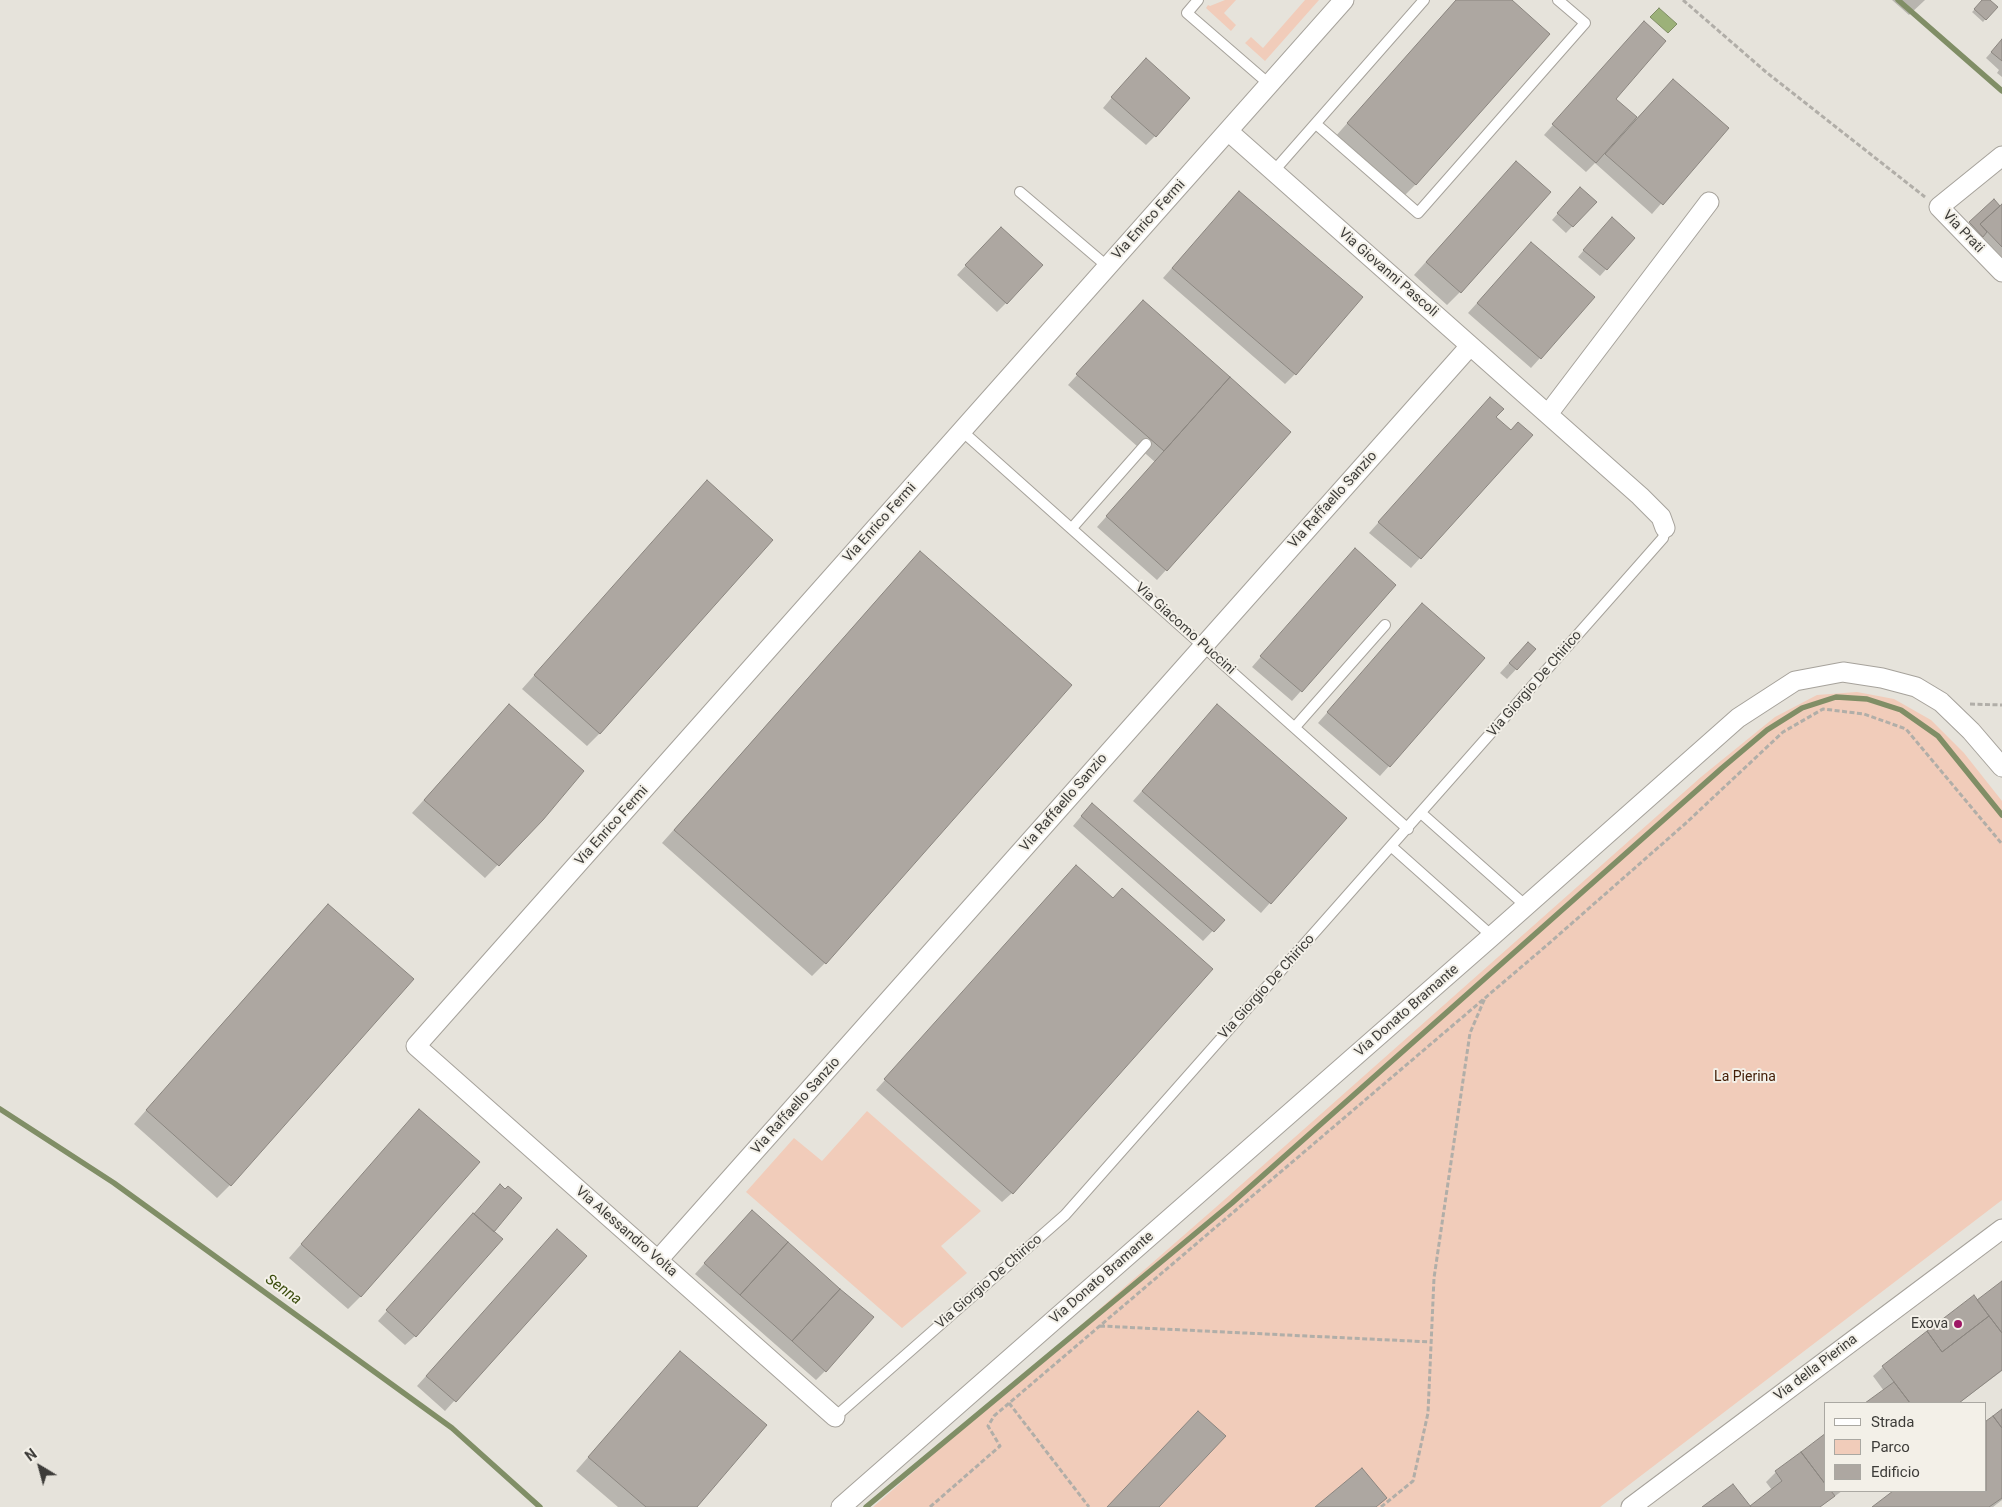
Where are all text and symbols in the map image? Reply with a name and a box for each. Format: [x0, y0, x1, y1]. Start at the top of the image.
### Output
street label: Via Enrico Fermi [1109, 177, 1189, 263]
street label: Via Prati [1939, 207, 1987, 257]
street label: Via Giovanni Pascoli [1335, 225, 1441, 321]
street label: Via Raffaello Sanzio [1285, 448, 1381, 552]
street label: Via Enrico Fermi [840, 480, 920, 566]
street label: Via Giacomo Puccini [1132, 580, 1238, 678]
street label: Via Giorgio De Chirico [1484, 627, 1586, 741]
street label: Via Raffaello Sanzio [1017, 750, 1111, 856]
street label: Via Enrico Fermi [572, 783, 652, 869]
street label: Via Giorgio De Chirico [1215, 931, 1319, 1043]
street label: Via Donato Bramante [1352, 961, 1462, 1061]
street label: Via Raffaello Sanzio [748, 1054, 844, 1158]
park label: La Pierina [1714, 1069, 1776, 1085]
street label: Via Alessandro Volta [572, 1183, 680, 1281]
street label: Via Donato Bramante [1047, 1228, 1157, 1328]
street label: Via Giorgio De Chirico [932, 1231, 1046, 1333]
water label: Senna [261, 1271, 305, 1309]
place label: Exova [1911, 1316, 1948, 1332]
marker: Exova [1952, 1318, 1964, 1330]
street label: Via della Pierina [1771, 1331, 1861, 1405]
legend [1824, 1402, 1987, 1492]
text: Strada [1871, 1413, 1914, 1431]
text: Parco [1871, 1438, 1910, 1456]
north arrow [15, 1442, 65, 1492]
text: N [22, 1446, 40, 1464]
text: Edificio [1871, 1463, 1920, 1481]

